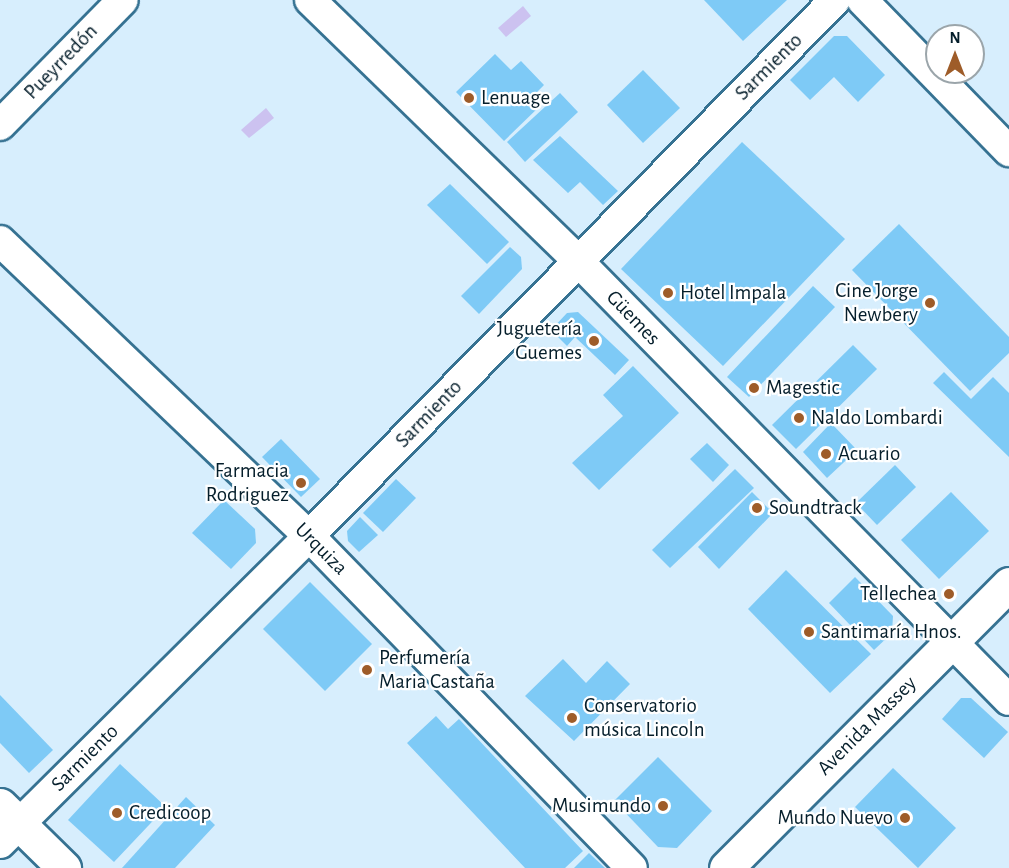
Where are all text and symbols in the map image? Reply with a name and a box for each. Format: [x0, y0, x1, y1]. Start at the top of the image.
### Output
street label: Pueyrredón [19, 19, 103, 105]
north arrow [925, 24, 985, 84]
street label: Sarmiento [730, 28, 808, 106]
text: N [949, 30, 961, 46]
place label: Lenuage [481, 85, 550, 111]
marker: Lenuage [462, 91, 476, 105]
place label: Cine Jorge Newbery [835, 278, 918, 328]
place label: Hotel Impala [680, 280, 786, 306]
street label: Güemes [601, 285, 665, 351]
marker: Hotel Impala [661, 286, 675, 300]
marker: Cine Jorge Newbery [923, 296, 937, 310]
place label: Juguetería Guemes [497, 316, 582, 366]
marker: Juguetería Guemes [587, 334, 601, 348]
street label: Sarmiento [390, 375, 468, 453]
place label: Magestic [766, 375, 840, 401]
marker: Magestic [747, 381, 761, 395]
place label: Naldo Lombardi [811, 405, 943, 431]
marker: Naldo Lombardi [792, 411, 806, 425]
place label: Acuario [838, 441, 900, 467]
marker: Acuario [819, 447, 833, 461]
place label: Farmacia Rodriguez [206, 458, 289, 508]
marker: Farmacia Rodriguez [294, 476, 308, 490]
place label: Soundtrack [769, 495, 862, 521]
marker: Soundtrack [750, 501, 764, 515]
street label: Urquiza [289, 517, 353, 581]
place label: Tellechea [860, 581, 937, 607]
marker: Tellechea [942, 587, 956, 601]
place label: Santimaría Hnos. [821, 619, 961, 645]
marker: Santimaría Hnos. [802, 625, 816, 639]
place label: Perfumería Maria Castaña [379, 645, 495, 695]
marker: Perfumería Maria Castaña [360, 663, 374, 677]
street label: Avenida Massey [812, 671, 922, 781]
place label: Conservatorio música Lincoln [584, 693, 704, 743]
marker: Conservatorio música Lincoln [565, 711, 579, 725]
street label: Sarmiento [46, 719, 124, 797]
place label: Musimundo [552, 793, 651, 819]
marker: Musimundo [656, 799, 670, 813]
place label: Credicoop [129, 800, 211, 826]
place label: Mundo Nuevo [777, 805, 893, 831]
marker: Credicoop [110, 806, 124, 820]
marker: Mundo Nuevo [898, 811, 912, 825]

